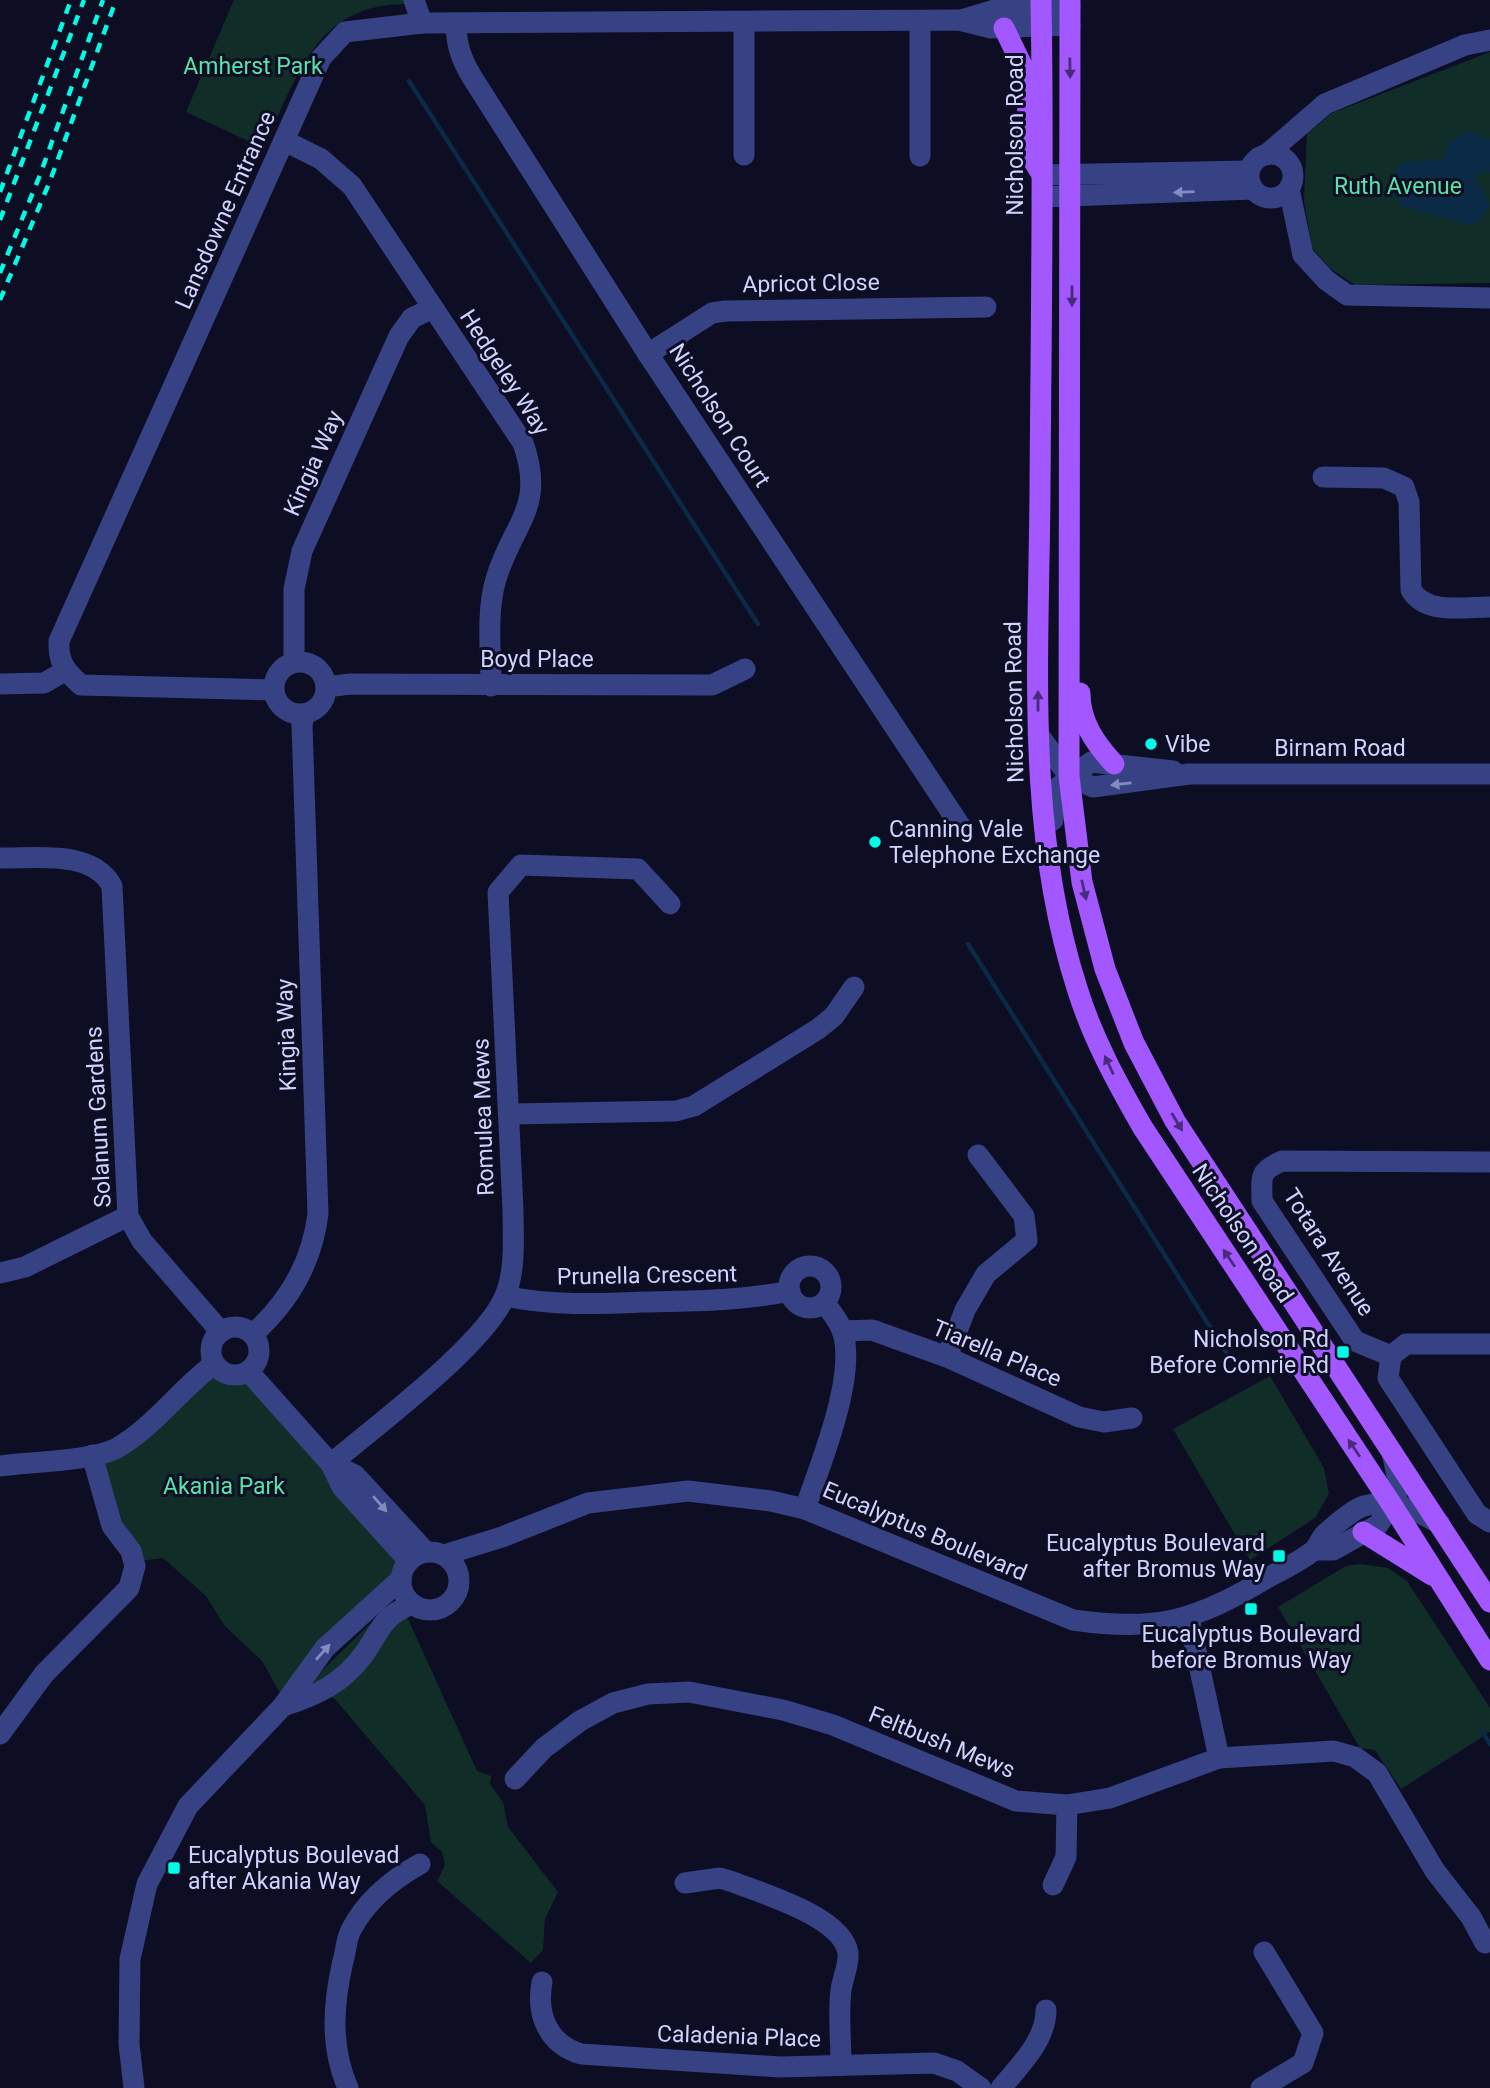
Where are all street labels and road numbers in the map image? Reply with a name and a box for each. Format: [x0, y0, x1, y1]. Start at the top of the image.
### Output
street label: Nicholson Road [1002, 54, 1029, 216]
street label: Lansdowne Entrance [170, 107, 281, 313]
street label: Apricot Close [742, 269, 880, 298]
street label: Hedgeley Way [454, 304, 555, 440]
street label: Nicholson Court [663, 339, 776, 492]
street label: Kingia Way [278, 406, 349, 520]
street label: Nicholson Road [1000, 621, 1029, 783]
street label: Boyd Place [480, 646, 594, 673]
street label: Birnam Road [1274, 735, 1406, 762]
street label: Kingia Way [271, 978, 302, 1092]
street label: Solanum Gardens [80, 1026, 117, 1208]
street label: Romulea Mews [467, 1038, 500, 1196]
street label: Nicholson Road [1186, 1159, 1299, 1308]
street label: Totara Avenue [1277, 1183, 1380, 1321]
street label: Prunella Crescent [557, 1260, 737, 1291]
street label: Tiarella Place [928, 1314, 1066, 1393]
street label: Eucalyptus Boulevard [819, 1476, 1031, 1587]
street label: Feltbush Mews [865, 1701, 1019, 1784]
street label: Caladenia Place [656, 2020, 821, 2053]

